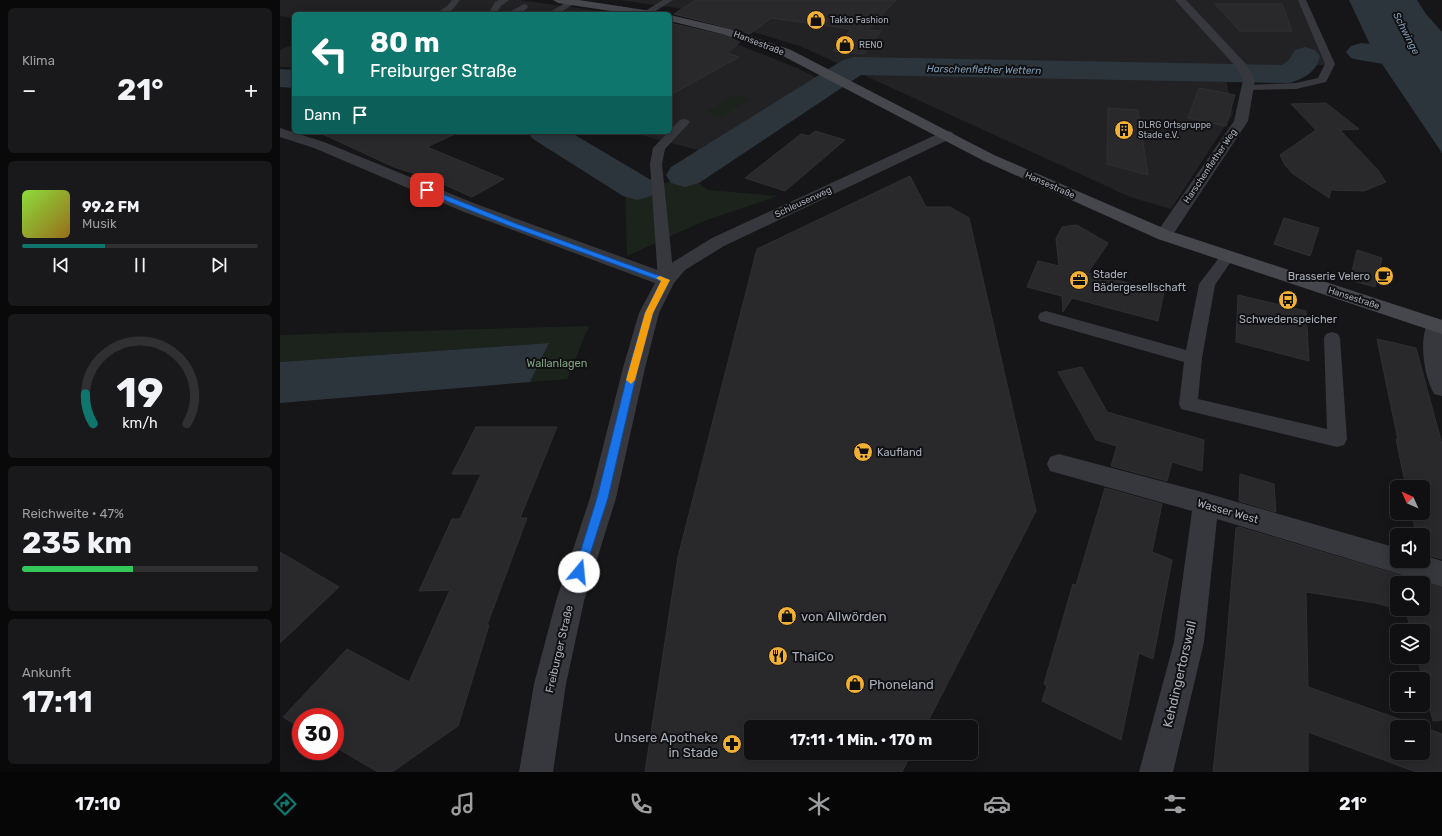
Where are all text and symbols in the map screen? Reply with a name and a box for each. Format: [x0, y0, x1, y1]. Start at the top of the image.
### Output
shop icon: Takko Fashion [805, 9, 827, 31]
water label: Schwinge [1390, 10, 1422, 57]
place label: Takko Fashion [830, 15, 889, 25]
text: 80 m [370, 26, 440, 59]
icon: left [304, 28, 356, 80]
street label: Hansestraße [732, 29, 786, 57]
shop icon: RENO [834, 34, 856, 56]
place label: RENO [859, 40, 883, 50]
text: Klima [22, 53, 55, 68]
text: Freiburger Straße [370, 60, 517, 82]
water label: Harschenflether Wettern [927, 63, 1041, 77]
text: 21° [117, 72, 164, 108]
text: − [22, 77, 36, 104]
text: + [244, 77, 258, 104]
icon: arrive [349, 104, 371, 126]
text: Dann [304, 106, 341, 124]
building icon: DLRG Ortsgruppe Stade e.V. [1113, 119, 1135, 141]
place label: DLRG Ortsgruppe Stade e.V. [1138, 120, 1211, 140]
street label: Harschenflether Weg [1181, 127, 1239, 205]
street label: Hansestraße [1024, 170, 1076, 200]
pin [410, 173, 444, 207]
icon: arrive [416, 179, 438, 201]
street label: Schleusenweg [773, 185, 833, 219]
text: 99.2 FM [82, 198, 139, 216]
text: Musik [82, 216, 117, 231]
icon: previous [50, 254, 72, 276]
icon: pause [129, 254, 151, 276]
icon: next [208, 254, 230, 276]
cafe icon: Brasserie Velero [1373, 265, 1395, 287]
place label: Stader Bädergesellschaft [1093, 268, 1187, 294]
office icon: Stader Bädergesellschaft [1068, 269, 1090, 291]
place label: Brasserie Velero [1288, 270, 1370, 283]
street label: Hansestraße [1327, 285, 1381, 311]
bus stop icon: Schwedenspeicher [1277, 289, 1299, 311]
place label: Schwedenspeicher [1239, 313, 1338, 326]
park label: Wallanlagen [527, 357, 587, 370]
text: 19 [116, 368, 164, 417]
text: km/h [122, 415, 158, 432]
supermarket icon: Kaufland [852, 441, 874, 463]
place label: Kaufland [877, 446, 922, 459]
north arrow [1390, 480, 1430, 520]
map controls [1390, 480, 1430, 760]
street label: Wasser West [1196, 497, 1261, 527]
text: Reichweite · 47% [22, 506, 124, 521]
text: 235 km [22, 525, 132, 561]
button: sound [1390, 528, 1430, 568]
position arrow [558, 551, 600, 593]
button: search [1390, 576, 1430, 616]
street label: Freiburger Straße [543, 604, 576, 694]
shop icon: von Allwörden [776, 605, 798, 627]
place label: von Allwörden [801, 609, 887, 624]
street label: Kehdingertorswall [1160, 619, 1200, 729]
button: layers [1390, 624, 1430, 664]
restaurant icon: ThaiCo [767, 645, 789, 667]
place label: ThaiCo [792, 649, 834, 664]
text: Ankunft [22, 665, 71, 680]
button: + [1390, 672, 1430, 712]
shop icon: Phoneland [844, 673, 866, 695]
place label: Phoneland [869, 677, 934, 692]
text: 17:11 [22, 684, 93, 720]
speed limit sign: 30 [292, 708, 344, 760]
button: − [1390, 720, 1430, 760]
place label: Unsere Apotheke in Stade [614, 730, 718, 760]
text: 17:11 · 1 Min. · 170 m [790, 731, 932, 749]
pharmacy icon: Unsere Apotheke in Stade [721, 733, 743, 755]
icon: directions [271, 790, 299, 818]
icon: music [449, 790, 477, 818]
icon: phone [627, 790, 655, 818]
icon: climate [805, 790, 833, 818]
icon: car [983, 790, 1011, 818]
icon: filters [1161, 790, 1189, 818]
text: 17:10 [75, 793, 121, 815]
text: 21° [1339, 793, 1367, 815]

